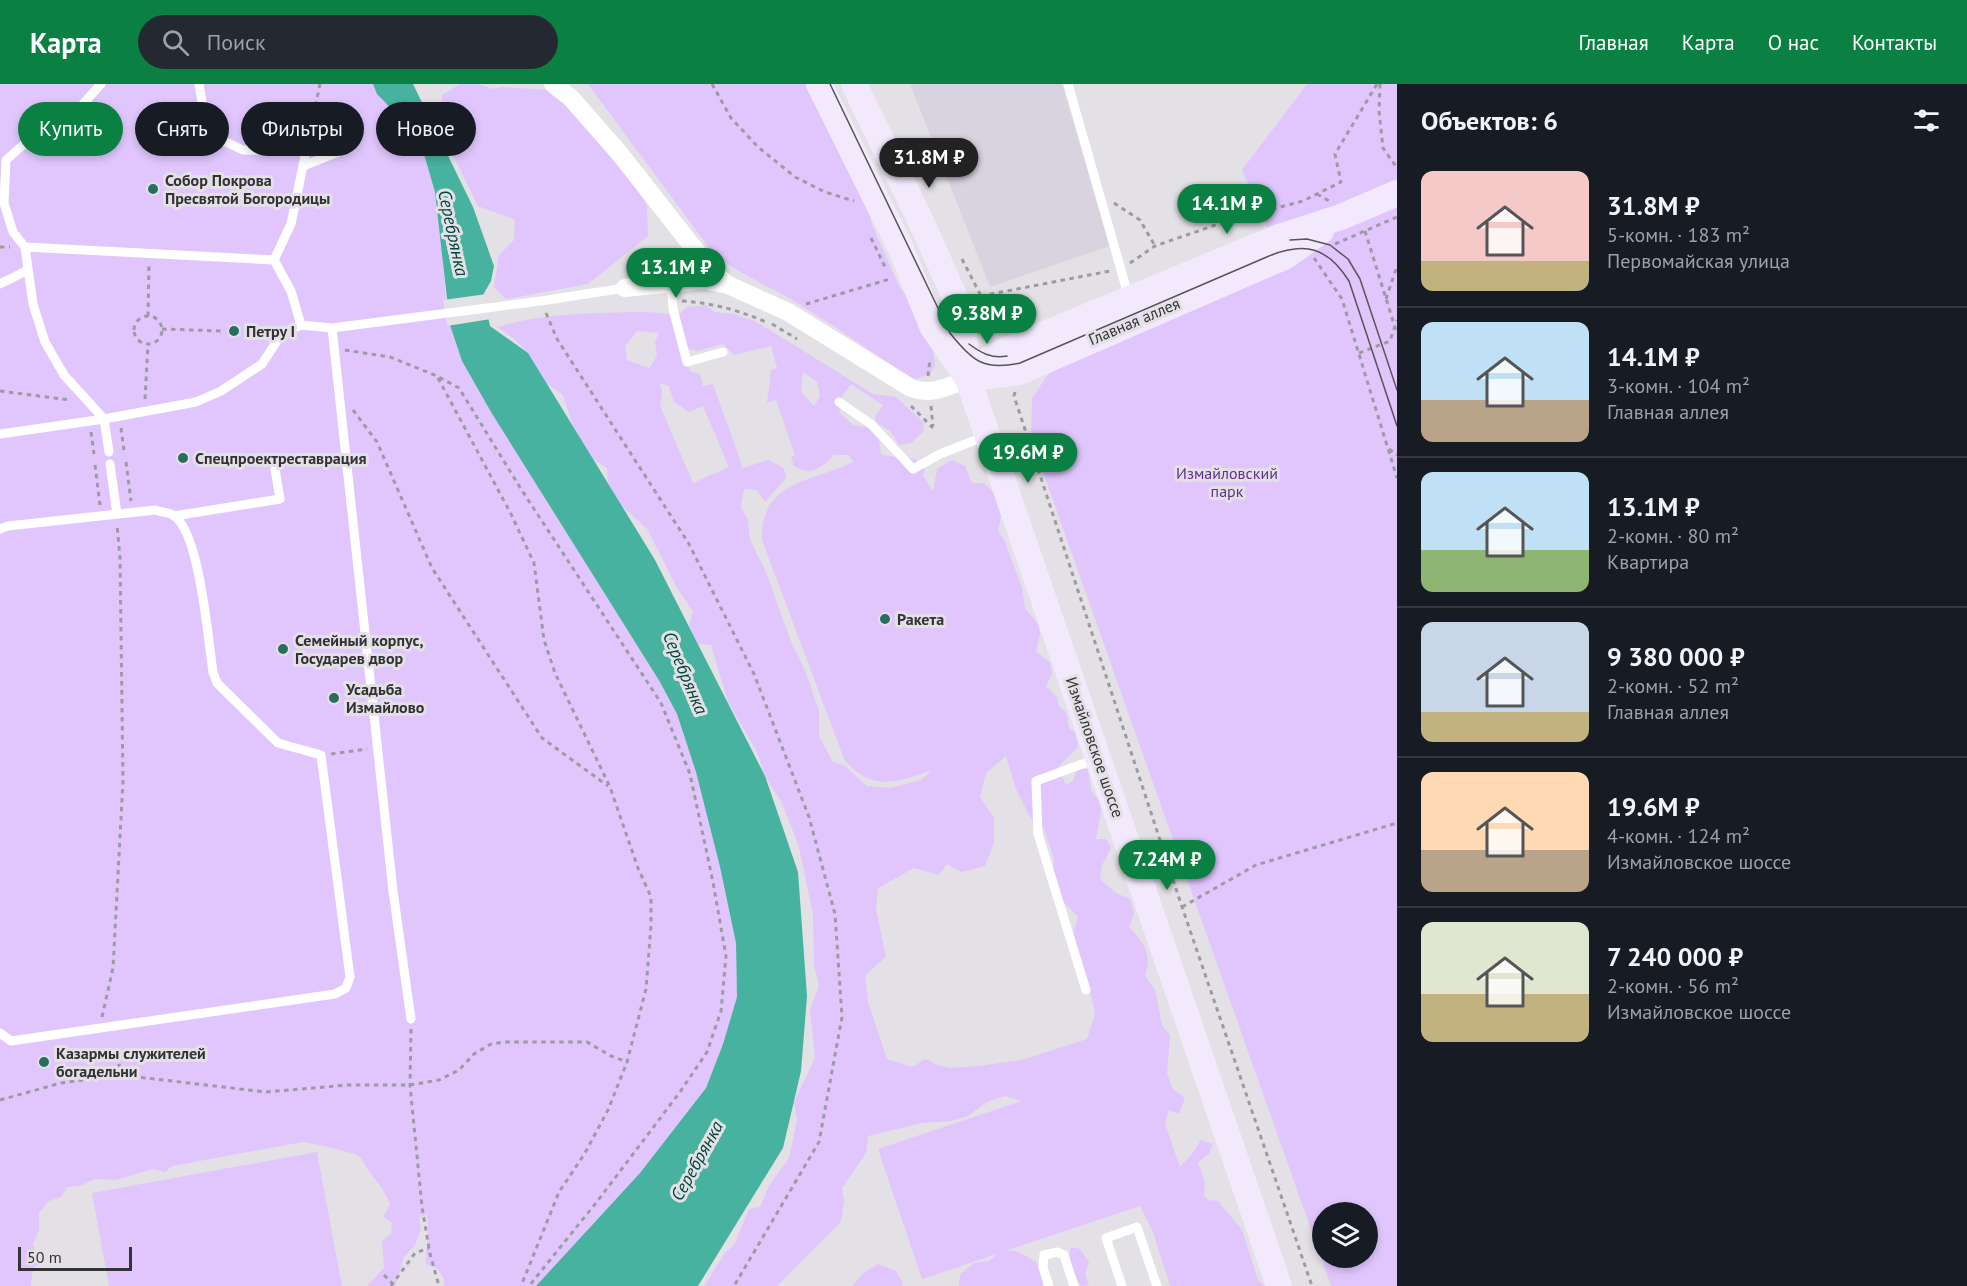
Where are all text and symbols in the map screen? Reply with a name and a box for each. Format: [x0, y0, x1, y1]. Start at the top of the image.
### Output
search box [138, 15, 558, 69]
text: Карта [30, 24, 102, 61]
icon: search [159, 26, 192, 59]
text: Поиск [207, 28, 266, 56]
text: Главная [1578, 29, 1649, 56]
text: Карта [1682, 29, 1735, 56]
text: О нас [1768, 29, 1819, 56]
text: Контакты [1852, 29, 1937, 56]
chip: Купить [18, 102, 123, 156]
chip: Снять [135, 102, 229, 156]
chip: Фильтры [241, 102, 364, 156]
chip: Новое [376, 102, 476, 156]
text: Объектов: 6 [1421, 104, 1558, 137]
icon: filters [1910, 104, 1943, 137]
pin: 31.8M ₽ [874, 138, 984, 189]
text: 31.8M ₽ [893, 144, 965, 170]
place label: Собор Покрова Пресвятой Богородицы [165, 170, 330, 208]
marker: Собор Покрова Пресвятой Богородицы [146, 182, 160, 196]
pin: 14.1M ₽ [1172, 184, 1282, 235]
water label: Серебрянка [433, 188, 474, 278]
text: 31.8M ₽ [1607, 189, 1700, 222]
text: 14.1M ₽ [1191, 190, 1263, 216]
icon: home [1469, 195, 1541, 267]
text: 5-комн. · 183 m² [1607, 222, 1750, 248]
pin: 13.1M ₽ [621, 248, 731, 299]
text: Первомайская улица [1607, 248, 1790, 274]
text: 13.1M ₽ [640, 254, 712, 280]
street label: Главная аллея [1085, 293, 1183, 349]
pin: 9.38M ₽ [932, 294, 1042, 345]
text: 9.38M ₽ [951, 300, 1023, 326]
place label: Петру I [246, 321, 295, 341]
marker: Петру I [227, 324, 241, 338]
text: 14.1M ₽ [1607, 340, 1700, 373]
icon: home [1469, 346, 1541, 418]
text: 3-комн. · 104 m² [1607, 373, 1750, 399]
text: Главная аллея [1607, 399, 1729, 425]
pin: 19.6M ₽ [973, 433, 1083, 484]
text: 19.6M ₽ [992, 439, 1064, 465]
place label: Спецпроектреставрация [195, 448, 366, 468]
marker: Спецпроектреставрация [176, 451, 190, 465]
park label: Измайловский парк [1176, 463, 1278, 501]
text: 13.1M ₽ [1607, 490, 1700, 523]
icon: home [1469, 496, 1541, 568]
text: 2-комн. · 80 m² [1607, 523, 1739, 549]
text: Квартира [1607, 549, 1689, 575]
place label: Ракета [897, 609, 944, 629]
marker: Ракета [878, 612, 892, 626]
water label: Серебрянка [658, 628, 713, 718]
place label: Семейный корпус, Государев двор [295, 630, 423, 668]
text: 9 380 000 ₽ [1607, 640, 1745, 673]
marker: Семейный корпус, Государев двор [276, 642, 290, 656]
icon: home [1469, 646, 1541, 718]
text: 2-комн. · 52 m² [1607, 673, 1739, 699]
street label: Измайловское шоссе [1062, 674, 1128, 820]
place label: Усадьба Измайлово [345, 679, 425, 717]
marker: Усадьба Измайлово [327, 691, 341, 705]
text: Главная аллея [1607, 699, 1729, 725]
text: 19.6M ₽ [1607, 790, 1700, 823]
icon: home [1469, 796, 1541, 868]
text: 4-комн. · 124 m² [1607, 823, 1750, 849]
pin: 7.24M ₽ [1112, 840, 1222, 891]
text: 7.24M ₽ [1133, 846, 1201, 872]
text: Измайловское шоссе [1607, 849, 1791, 875]
text: 7 240 000 ₽ [1607, 940, 1743, 973]
icon: home [1469, 946, 1541, 1018]
text: 2-комн. · 56 m² [1607, 973, 1739, 999]
text: Измайловское шоссе [1607, 999, 1791, 1025]
place label: Казармы служителей богадельни [56, 1043, 206, 1081]
marker: Казармы служителей богадельни [37, 1055, 51, 1069]
water label: Серебрянка [665, 1117, 728, 1205]
map controls [1312, 1202, 1378, 1268]
button: layers [1312, 1202, 1378, 1268]
scale bar [18, 1244, 132, 1272]
text: 50 m [27, 1247, 62, 1267]

